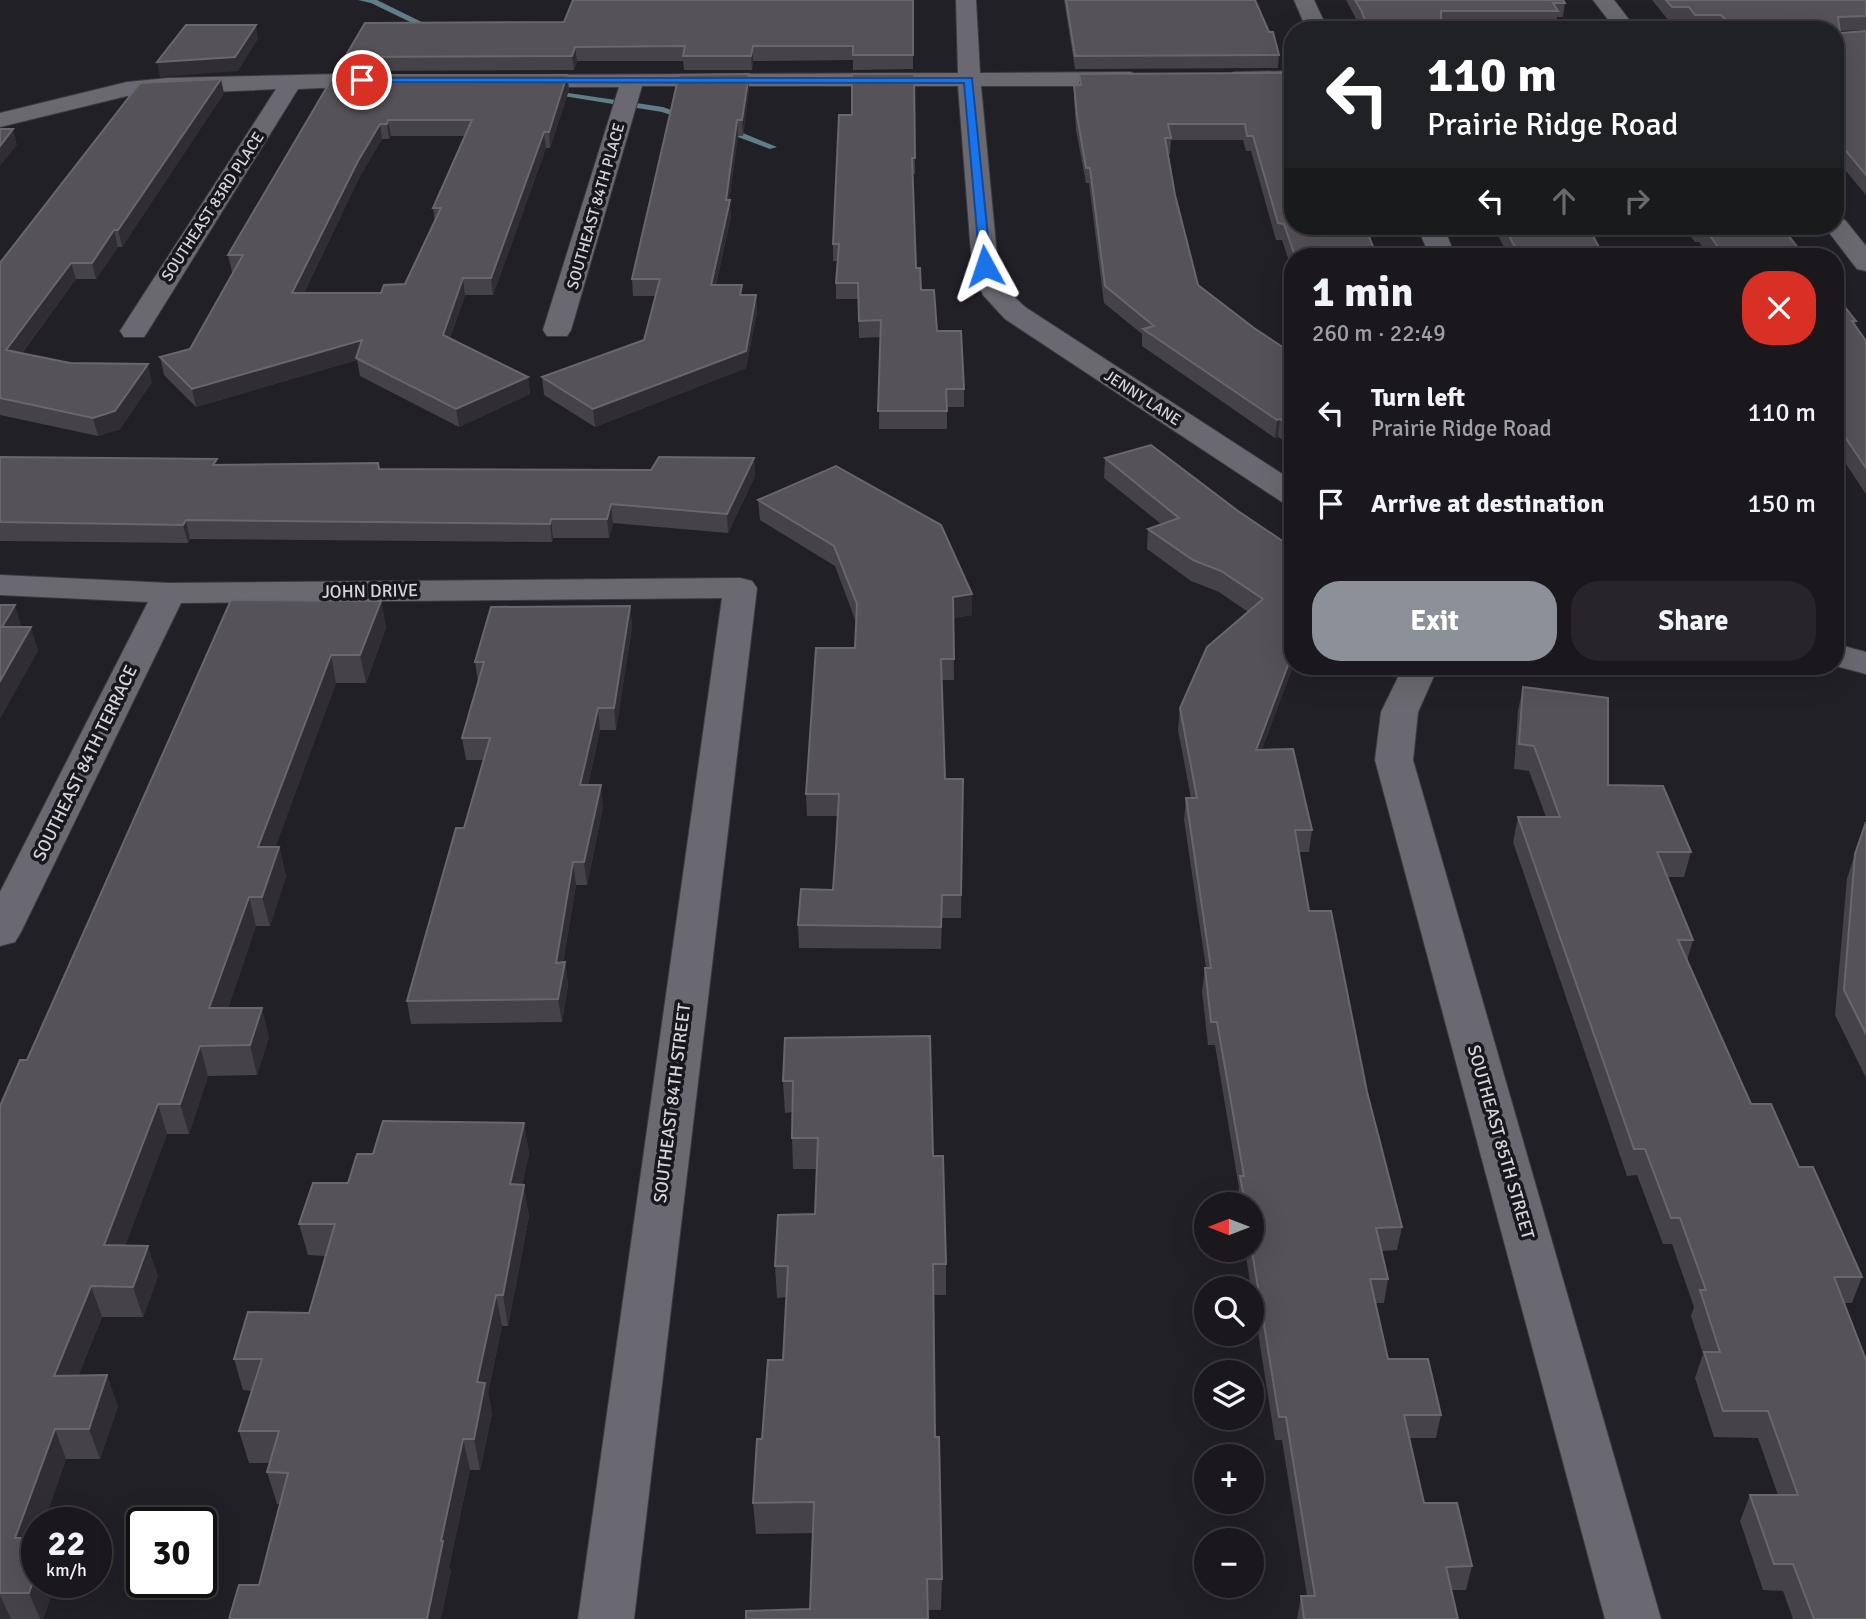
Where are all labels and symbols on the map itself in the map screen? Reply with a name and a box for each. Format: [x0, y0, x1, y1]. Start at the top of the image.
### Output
pin [332, 50, 392, 110]
street label: SOUTHEAST 84TH PLACE [563, 121, 629, 292]
street label: SOUTHEAST 83RD PLACE [157, 128, 269, 285]
position arrow [948, 229, 1022, 303]
street label: JENNY LANE [1100, 366, 1185, 430]
street label: JOHN DRIVE [322, 579, 418, 603]
street label: SOUTHEAST 84TH TERRACE [28, 661, 142, 865]
street label: SOUTHEAST 84TH STREET [649, 1002, 695, 1204]
street label: SOUTHEAST 85TH STREET [1463, 1042, 1539, 1242]
north arrow [1194, 1192, 1264, 1262]
speed limit sign: 30 [126, 1507, 217, 1598]

